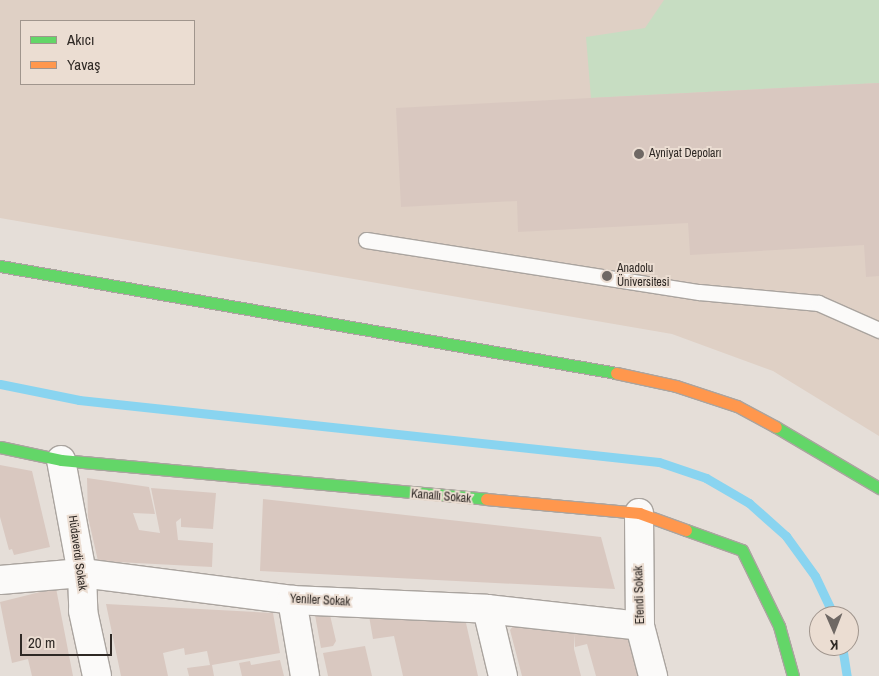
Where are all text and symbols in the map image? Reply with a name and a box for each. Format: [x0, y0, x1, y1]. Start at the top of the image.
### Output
legend [20, 20, 195, 85]
text: Akıcı [67, 29, 94, 50]
text: Yavaş [67, 54, 100, 75]
place label: Ayniyat Depoları [649, 147, 722, 161]
marker: Ayniyat Depoları [633, 148, 645, 160]
place label: Anadolu Üniversitesi [617, 262, 669, 290]
marker: Anadolu Üniversitesi [601, 270, 613, 282]
street label: Kanallı Sokak [410, 487, 472, 507]
street label: Hüdaverdi Sokak [65, 515, 89, 591]
street label: Efendi Sokak [632, 565, 648, 625]
street label: Yeniler Sokak [289, 592, 351, 610]
north arrow [809, 606, 859, 656]
scale bar [22, 624, 115, 656]
text: 20 m [28, 632, 55, 653]
text: K [830, 636, 839, 654]

